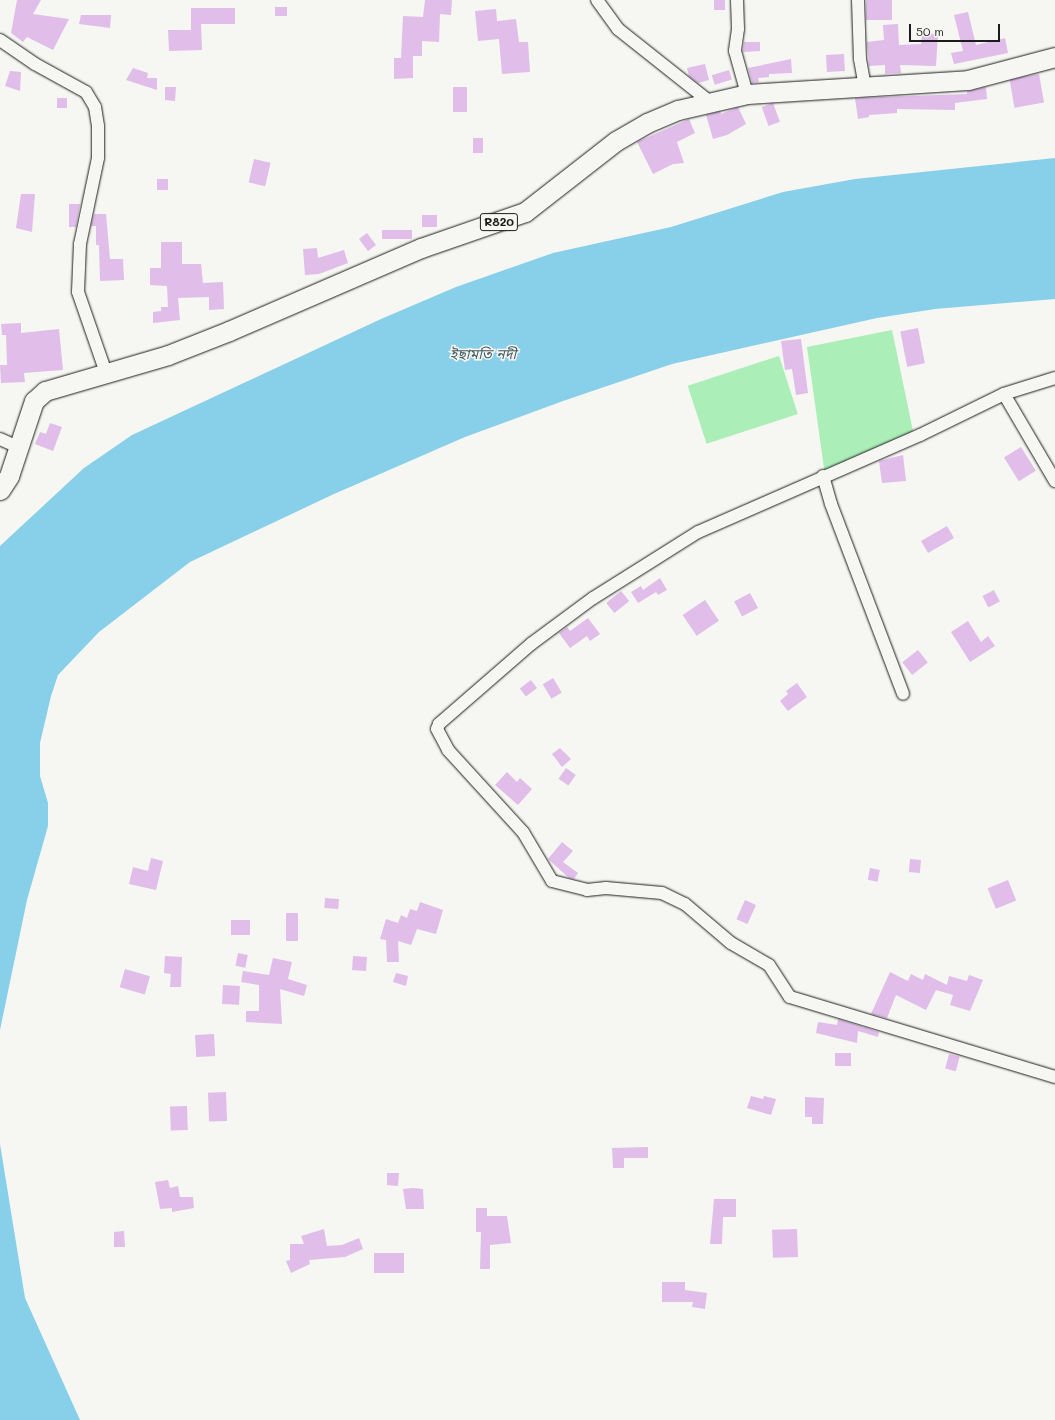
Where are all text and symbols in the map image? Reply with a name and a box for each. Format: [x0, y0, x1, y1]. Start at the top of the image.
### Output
scale bar [911, 16, 1002, 42]
text: 50 m [916, 23, 944, 39]
road number: R820 [479, 212, 519, 232]
water label: ইছামতি নদী [450, 346, 516, 362]

